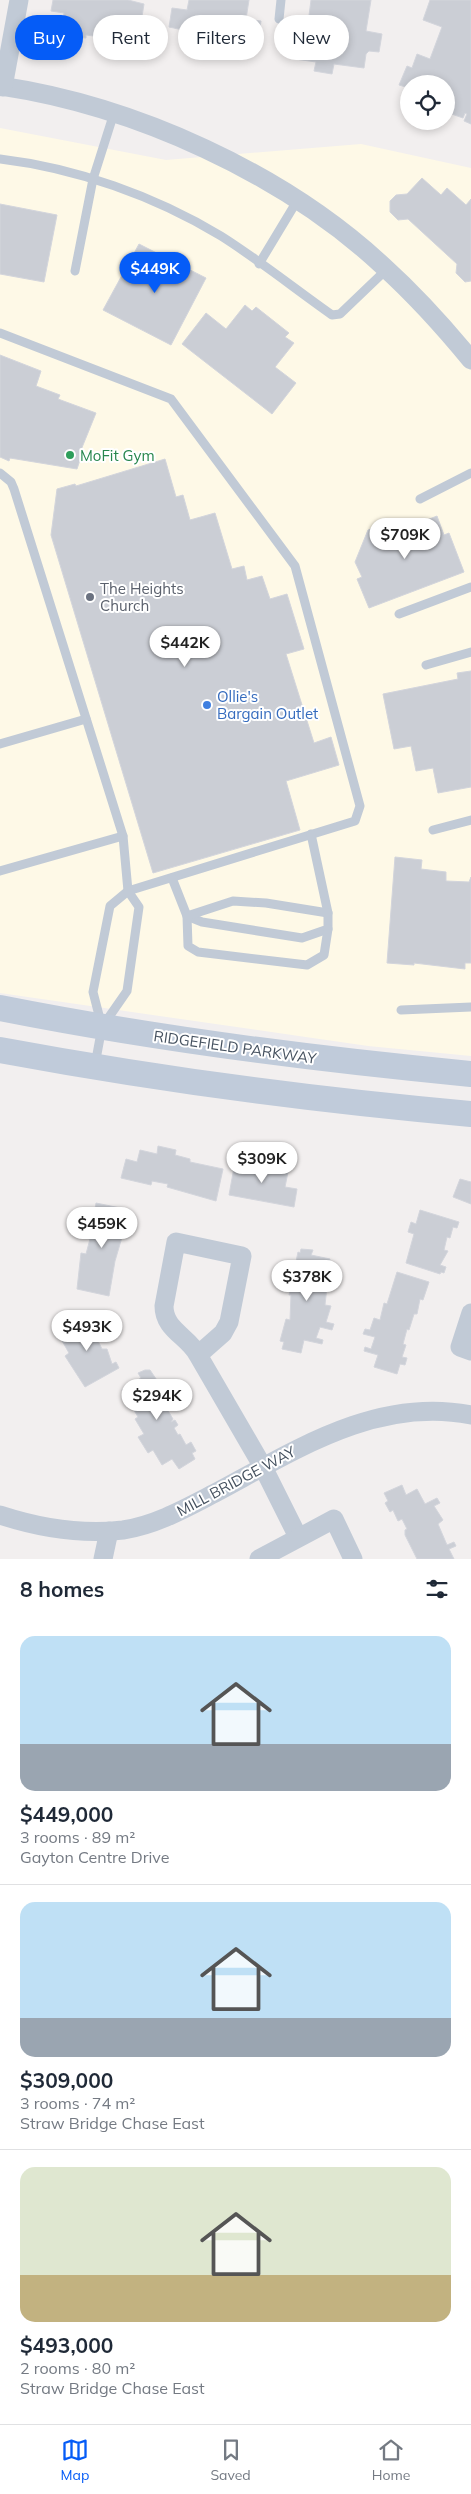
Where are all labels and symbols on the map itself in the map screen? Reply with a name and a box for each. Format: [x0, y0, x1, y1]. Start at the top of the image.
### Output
pin: $449K [120, 252, 190, 294]
place label: MoFit Gym [80, 446, 155, 465]
marker: MoFit Gym [64, 449, 76, 461]
pin: $709K [370, 518, 440, 560]
place label: The Heights Church [100, 579, 184, 615]
marker: The Heights Church [84, 591, 96, 603]
pin: $442K [150, 626, 220, 668]
place label: Ollie's Bargain Outlet [217, 687, 318, 723]
marker: Ollie's Bargain Outlet [201, 699, 213, 711]
street label: RIDGEFIELD PARKWAY [152, 1026, 318, 1068]
pin: $309K [227, 1142, 297, 1184]
pin: $459K [67, 1206, 137, 1249]
pin: $378K [272, 1260, 342, 1302]
pin: $493K [52, 1310, 122, 1352]
pin: $294K [122, 1378, 192, 1421]
street label: MILL BRIDGE WAY [174, 1441, 299, 1520]

